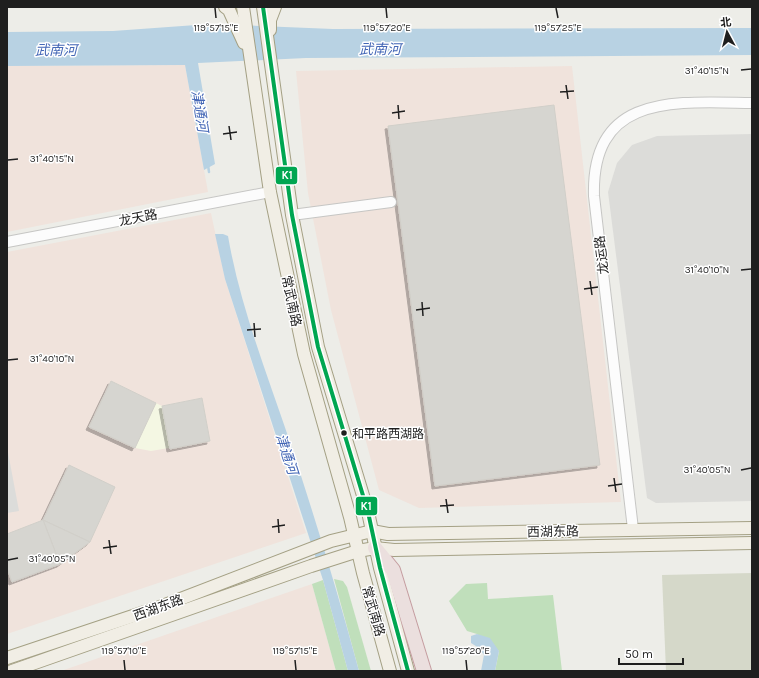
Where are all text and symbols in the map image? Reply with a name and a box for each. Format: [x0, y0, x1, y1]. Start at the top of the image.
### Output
north arrow [707, 12, 747, 52]
text: 北 [720, 15, 732, 30]
text: 119°57'15"E [193, 22, 239, 34]
text: 119°57'20"E [363, 22, 411, 34]
text: 119°57'25"E [534, 22, 582, 34]
water label: 武南河 [359, 41, 404, 58]
water label: 武南河 [35, 42, 80, 59]
text: 31°40'15"N [685, 65, 729, 77]
water label: 津通河 [188, 89, 212, 136]
text: 31°40'15"N [30, 153, 74, 165]
line badge: K1 [275, 166, 298, 185]
text: K1 [281, 169, 293, 182]
street label: 龙天路 [118, 206, 159, 229]
street label: 龙运路 [592, 235, 611, 275]
text: 31°40'10"N [685, 264, 729, 276]
street label: 常武南路 [279, 274, 304, 328]
text: 31°40'10"N [30, 353, 74, 365]
place label: 和平路西湖路 [352, 427, 424, 441]
marker: 和平路西湖路 [339, 428, 349, 438]
water label: 津通河 [272, 432, 302, 480]
text: 31°40'05"N [684, 464, 730, 476]
line badge: K1 [355, 496, 378, 516]
text: K1 [360, 500, 372, 513]
street label: 西湖东路 [527, 524, 579, 539]
text: 31°40'05"N [29, 553, 75, 565]
street label: 常武南路 [359, 584, 388, 638]
street label: 西湖东路 [131, 592, 185, 623]
scale bar [619, 640, 683, 666]
text: 119°57'10"E [101, 645, 147, 657]
text: 119°57'15"E [272, 645, 318, 657]
text: 119°57'20"E [442, 645, 490, 657]
text: 50 m [625, 647, 653, 661]

